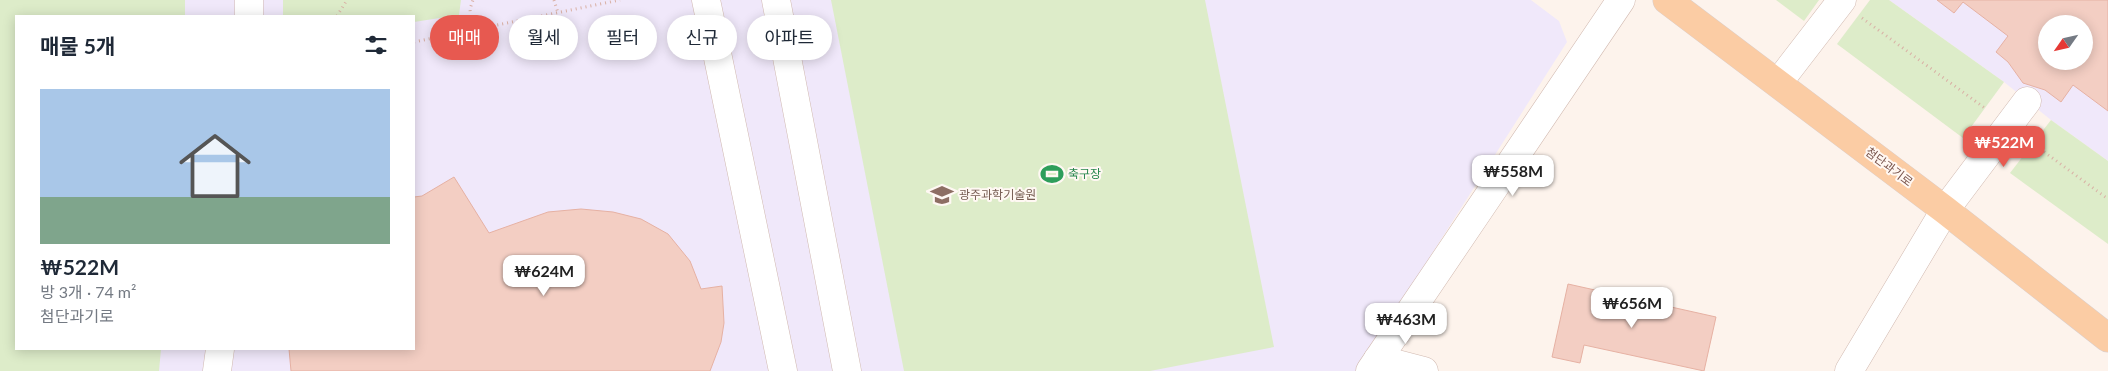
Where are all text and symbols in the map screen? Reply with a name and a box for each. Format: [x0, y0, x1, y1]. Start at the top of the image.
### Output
chip: 매매 [430, 15, 499, 60]
chip: 월세 [509, 15, 578, 60]
chip: 필터 [588, 15, 657, 60]
chip: 신규 [667, 15, 737, 60]
chip: 아파트 [747, 15, 832, 60]
north arrow [2038, 15, 2092, 70]
map controls [2038, 15, 2093, 70]
icon: filters [362, 31, 390, 59]
text: 매물 5개 [40, 33, 115, 58]
icon: home [170, 121, 260, 211]
pin: ₩522M [1969, 126, 2039, 168]
text: ₩522M [1974, 132, 2034, 151]
street label: 첨단과기로 [1863, 144, 1916, 189]
pin: ₩558M [1478, 154, 1548, 197]
sports icon: 축구장 [1039, 161, 1065, 187]
text: ₩558M [1483, 161, 1543, 180]
place label: 축구장 [1068, 166, 1101, 181]
school or university icon: 광주과학기술원 [929, 182, 955, 208]
place label: 광주과학기술원 [959, 187, 1036, 202]
text: ₩522M [40, 254, 119, 279]
pin: ₩624M [509, 254, 579, 297]
text: ₩624M [514, 261, 574, 280]
text: 방 3개 · 74 m² [40, 282, 136, 301]
pin: ₩656M [1597, 286, 1667, 329]
text: ₩656M [1602, 293, 1662, 312]
pin: ₩463M [1371, 302, 1441, 345]
text: 첨단과기로 [40, 306, 114, 325]
text: ₩463M [1376, 309, 1436, 328]

